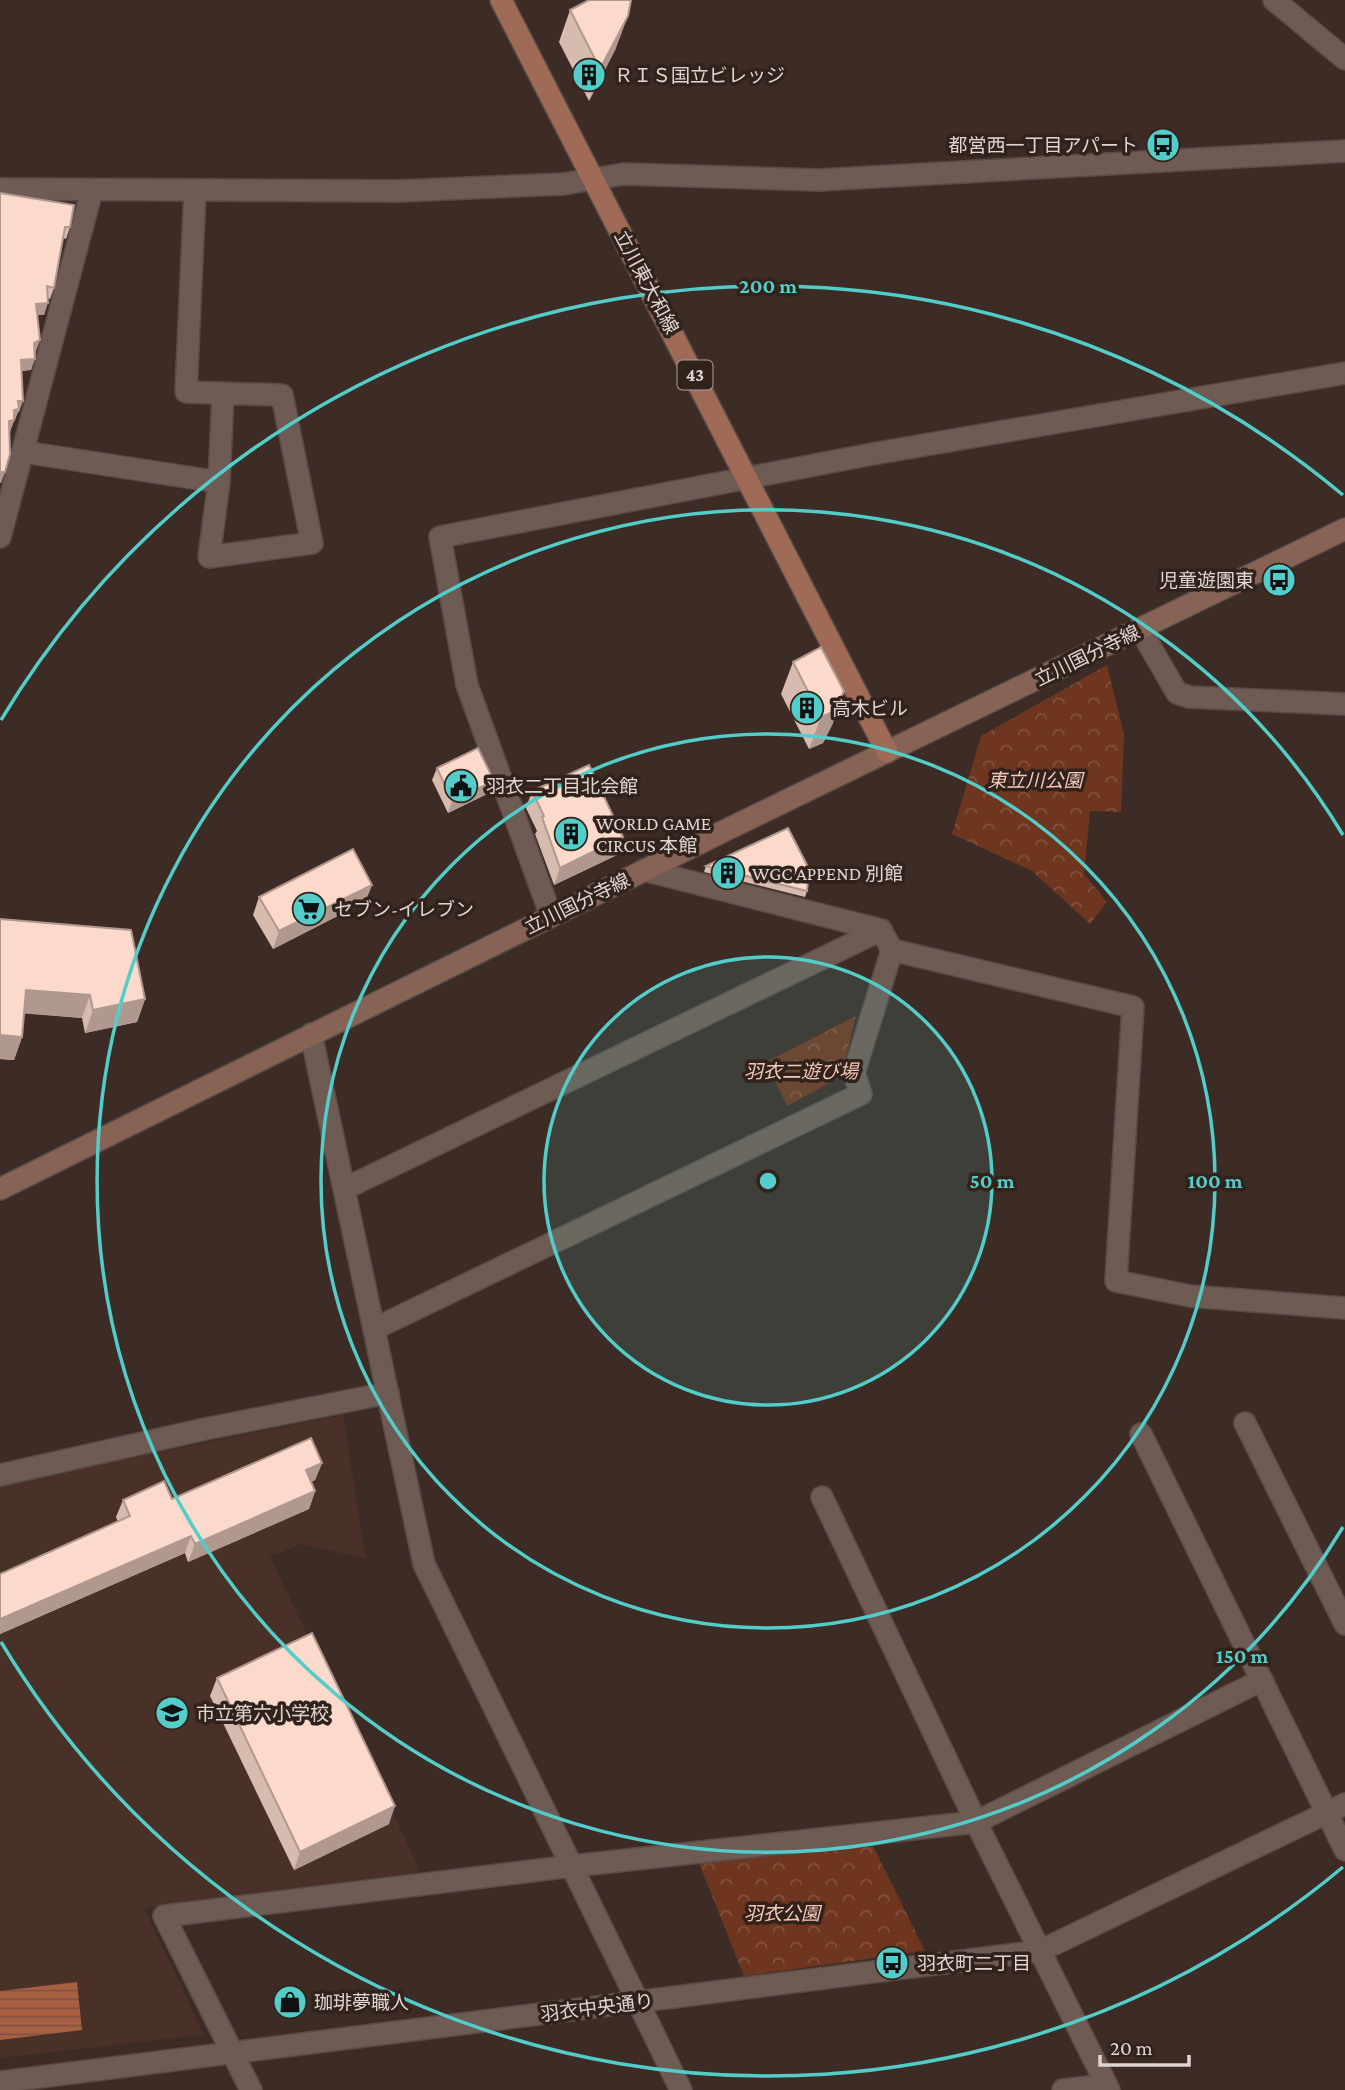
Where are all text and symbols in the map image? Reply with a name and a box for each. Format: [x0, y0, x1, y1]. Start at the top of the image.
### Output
building icon: ＲＩＳ国立ビレッジ [570, 56, 608, 94]
place label: ＲＩＳ国立ビレッジ [614, 65, 785, 86]
bus stop icon: 都営西一丁目アパート [1144, 126, 1182, 164]
place label: 都営西一丁目アパート [948, 135, 1138, 156]
street label: 立川東大和線 [611, 227, 683, 337]
text: 200 m [739, 274, 797, 298]
road number: 43 [678, 360, 712, 390]
bus stop icon: 児童遊園東 [1260, 561, 1298, 599]
place label: 児童遊園東 [1159, 570, 1254, 591]
street label: 立川国分寺線 [1031, 621, 1143, 690]
building icon: 高木ビル [788, 689, 826, 727]
place label: 高木ビル [832, 698, 908, 719]
public building icon: 羽衣二丁目北会館 [442, 767, 480, 805]
park label: 東立川公園 [987, 770, 1085, 791]
place label: 羽衣二丁目北会館 [486, 776, 638, 797]
place label: WORLD GAME CIRCUS 本館 [596, 813, 711, 856]
building icon: WORLD GAME CIRCUS 本館 [552, 815, 590, 853]
building icon: WGC APPEND 別館 [709, 854, 747, 892]
place label: WGC APPEND 別館 [752, 863, 903, 884]
street label: 立川国分寺線 [521, 869, 633, 938]
supermarket icon: セブン-イレブン [290, 890, 328, 928]
place label: セブン-イレブン [334, 899, 474, 920]
park label: 羽衣二遊び場 [744, 1061, 860, 1082]
centre of rings [756, 1169, 780, 1193]
text: 50 m [970, 1169, 1015, 1193]
text: 100 m [1187, 1169, 1243, 1193]
text: 150 m [1216, 1644, 1269, 1668]
school or university icon: 市立第六小学校 [153, 1694, 191, 1732]
place label: 市立第六小学校 [196, 1703, 329, 1724]
park label: 羽衣公園 [744, 1903, 823, 1924]
bus stop icon: 羽衣町二丁目 [873, 1944, 911, 1982]
place label: 羽衣町二丁目 [917, 1953, 1031, 1974]
shop icon: 珈琲夢職人 [271, 1983, 309, 2021]
street label: 羽衣中央通り [539, 1990, 655, 2025]
place label: 珈琲夢職人 [314, 1992, 409, 2013]
scale bar [1100, 2024, 1189, 2068]
text: 20 m [1110, 2036, 1153, 2060]

